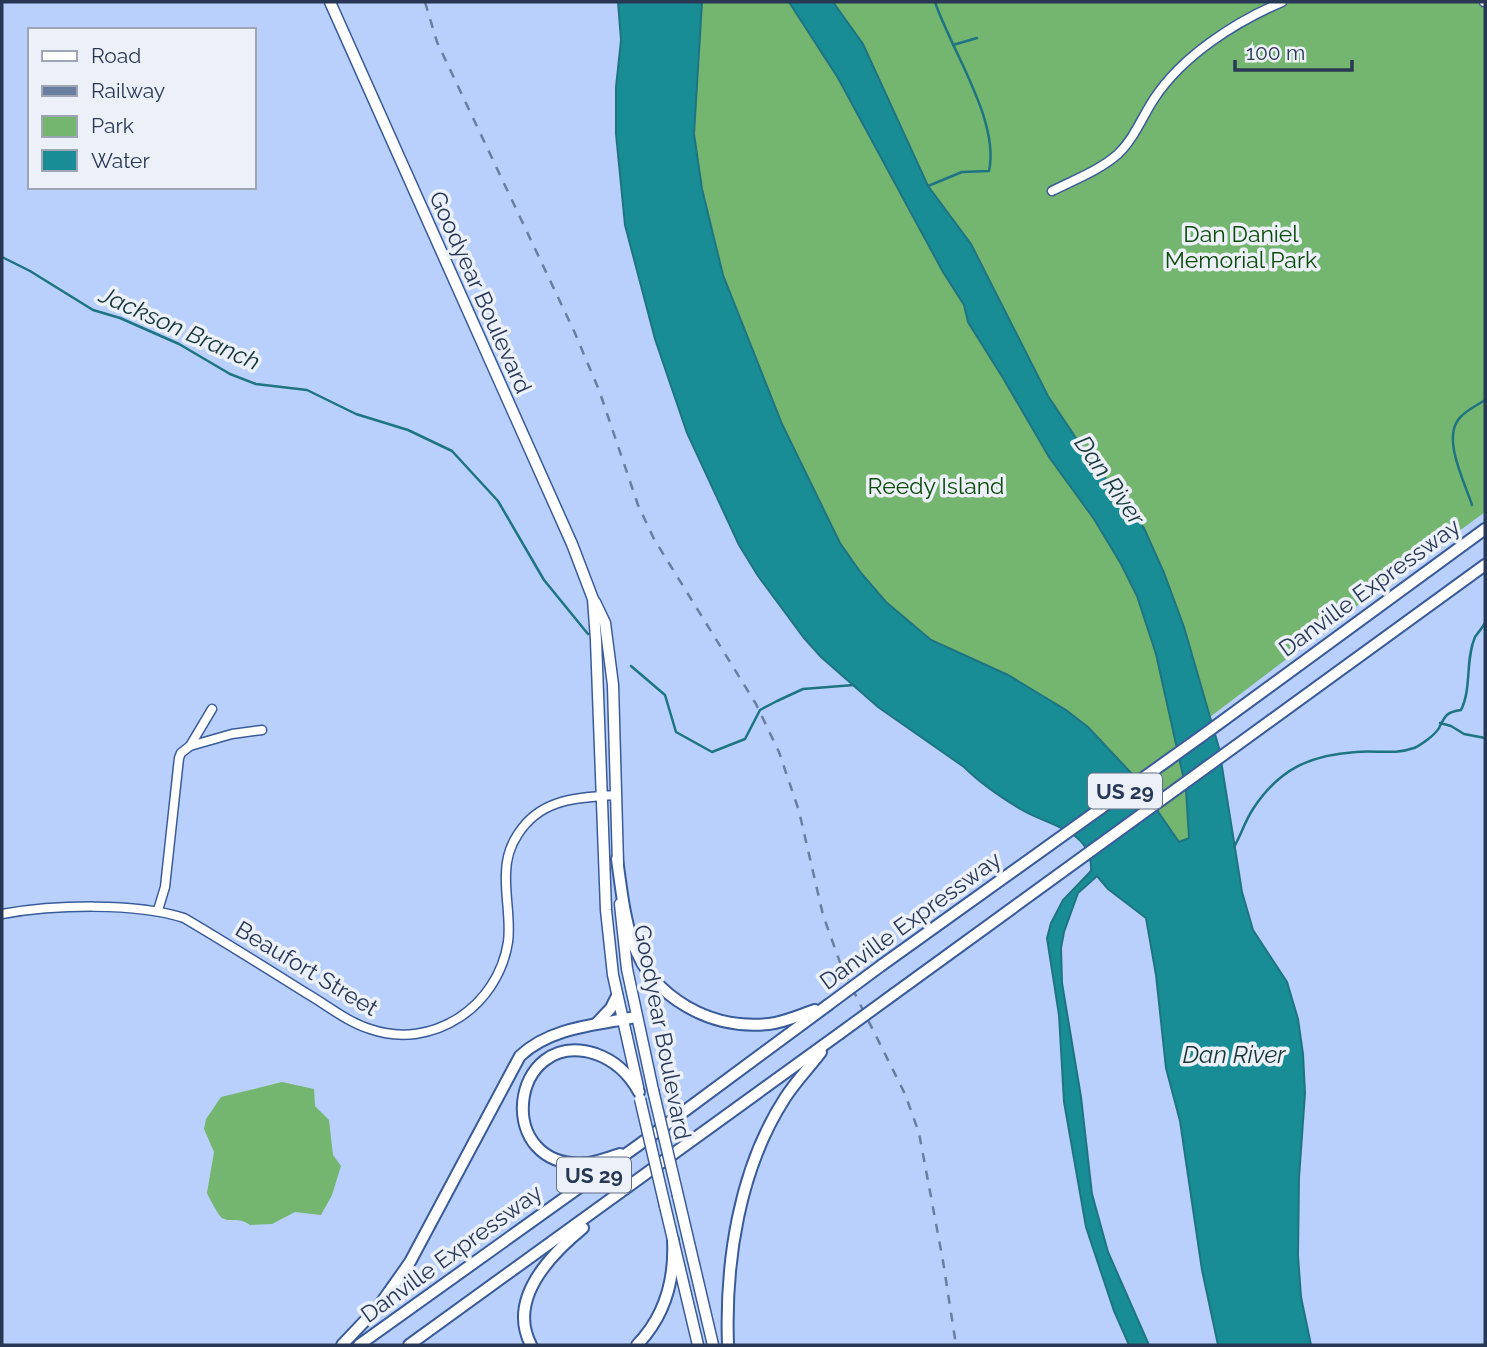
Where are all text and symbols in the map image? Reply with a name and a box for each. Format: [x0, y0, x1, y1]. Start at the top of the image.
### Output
legend [28, 28, 256, 189]
scale bar [1235, 28, 1352, 72]
text: 100 m [1246, 40, 1305, 65]
text: Road [91, 43, 141, 68]
text: Railway [91, 78, 165, 103]
text: Park [91, 113, 134, 138]
text: Water [91, 148, 150, 173]
street label: Goodyear Boulevard [424, 187, 538, 397]
park label: Dan Daniel Memorial Park [1165, 220, 1317, 273]
water label: Jackson Branch [94, 279, 265, 376]
water label: Dan River [1069, 429, 1152, 531]
park label: Reedy Island [868, 472, 1004, 499]
street label: Danville Expressway [1273, 512, 1465, 662]
road number: US 29 [1088, 774, 1162, 808]
street label: Danville Expressway [814, 845, 1006, 995]
street label: Beaufort Street [231, 915, 383, 1021]
street label: Goodyear Boulevard [629, 922, 697, 1142]
water label: Dan River [1182, 1040, 1286, 1069]
road number: US 29 [557, 1158, 631, 1192]
street label: Danville Expressway [355, 1178, 547, 1328]

